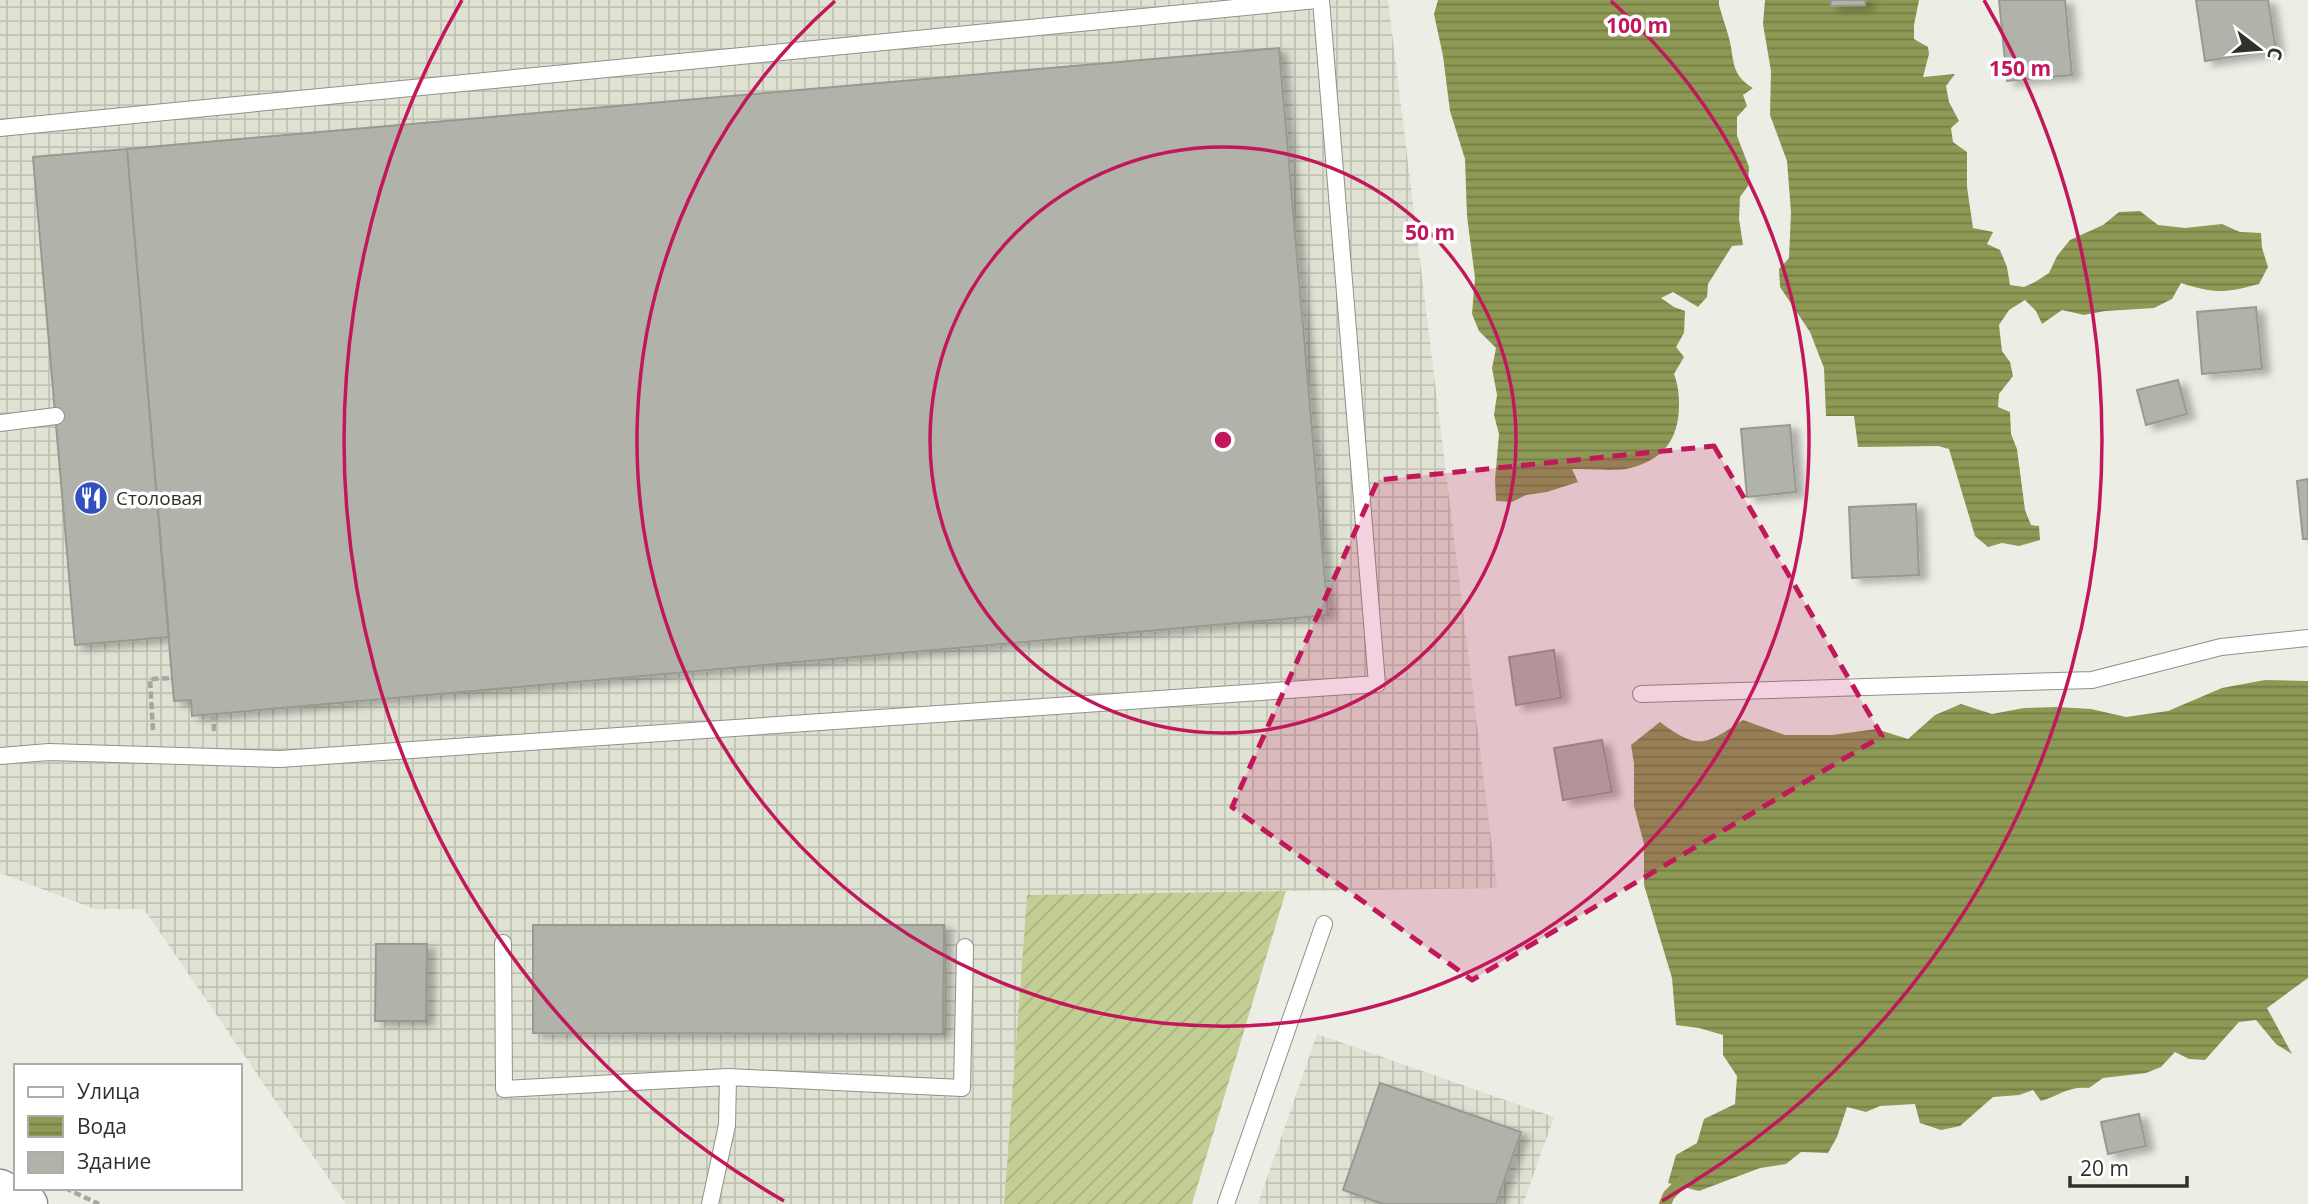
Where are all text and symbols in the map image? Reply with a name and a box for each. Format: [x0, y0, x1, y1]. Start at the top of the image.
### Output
text: 100 m [1606, 11, 1668, 39]
north arrow [2224, 14, 2294, 84]
text: С [2261, 44, 2290, 63]
text: 150 m [1989, 54, 2051, 82]
text: 50 m [1405, 218, 1455, 246]
centre of rings [1211, 428, 1235, 452]
restaurant icon: Столовая [72, 479, 110, 517]
place label: Столовая [116, 485, 203, 511]
legend [14, 1064, 242, 1190]
text: Улица [77, 1077, 140, 1105]
text: Вода [77, 1112, 127, 1140]
scale bar [2070, 1144, 2187, 1188]
text: Здание [77, 1147, 151, 1175]
text: 20 m [2080, 1154, 2129, 1182]

